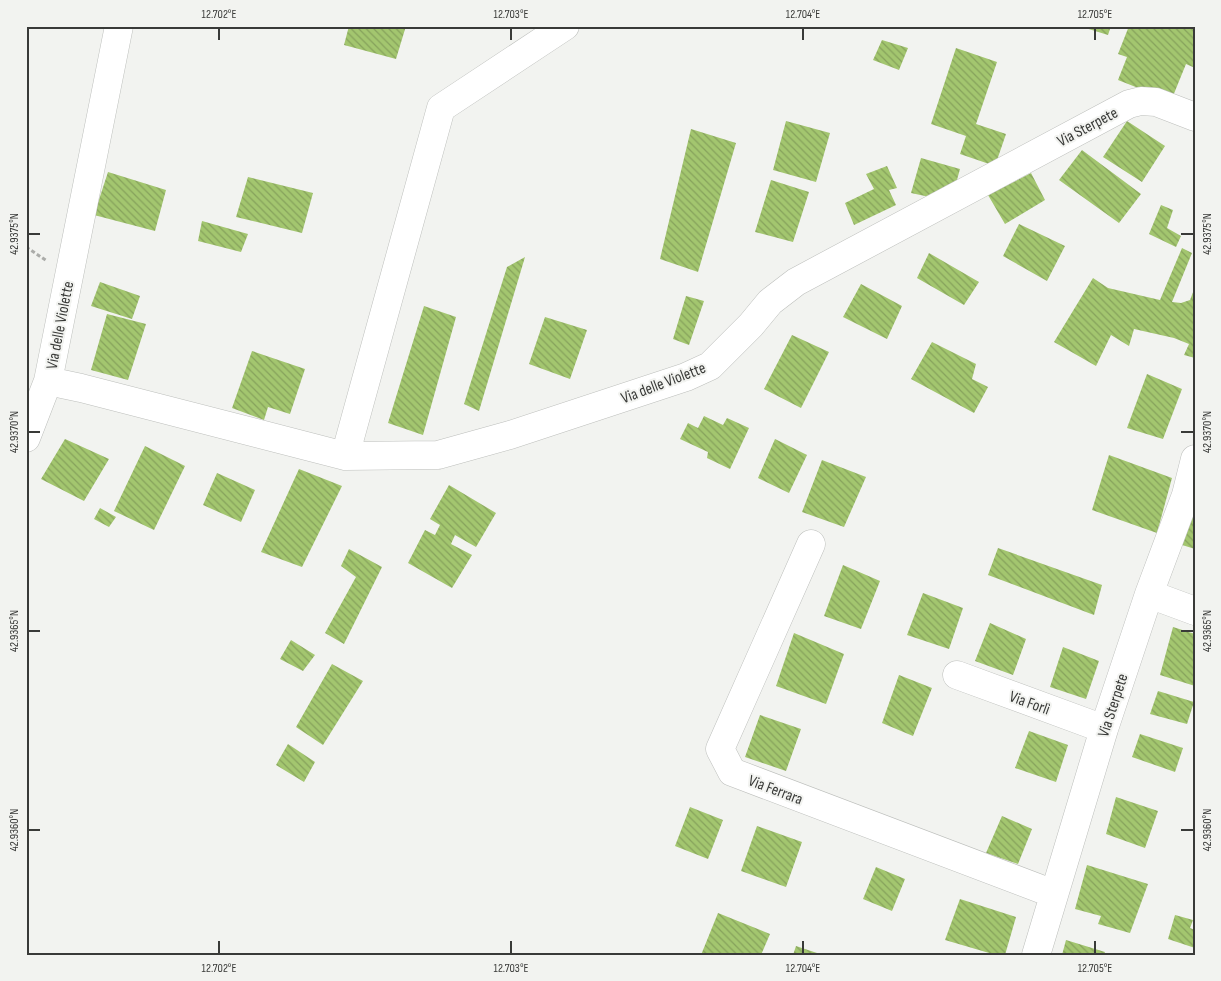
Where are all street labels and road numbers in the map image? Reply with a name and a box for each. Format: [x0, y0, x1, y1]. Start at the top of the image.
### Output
street label: Via Sterpete [1054, 104, 1121, 151]
street label: Via delle Violette [43, 280, 78, 371]
street label: Via delle Violette [619, 359, 709, 408]
street label: Via Sterpete [1094, 671, 1133, 740]
street label: Via Forlì [1007, 687, 1052, 720]
street label: Via Ferrara [746, 771, 805, 809]

